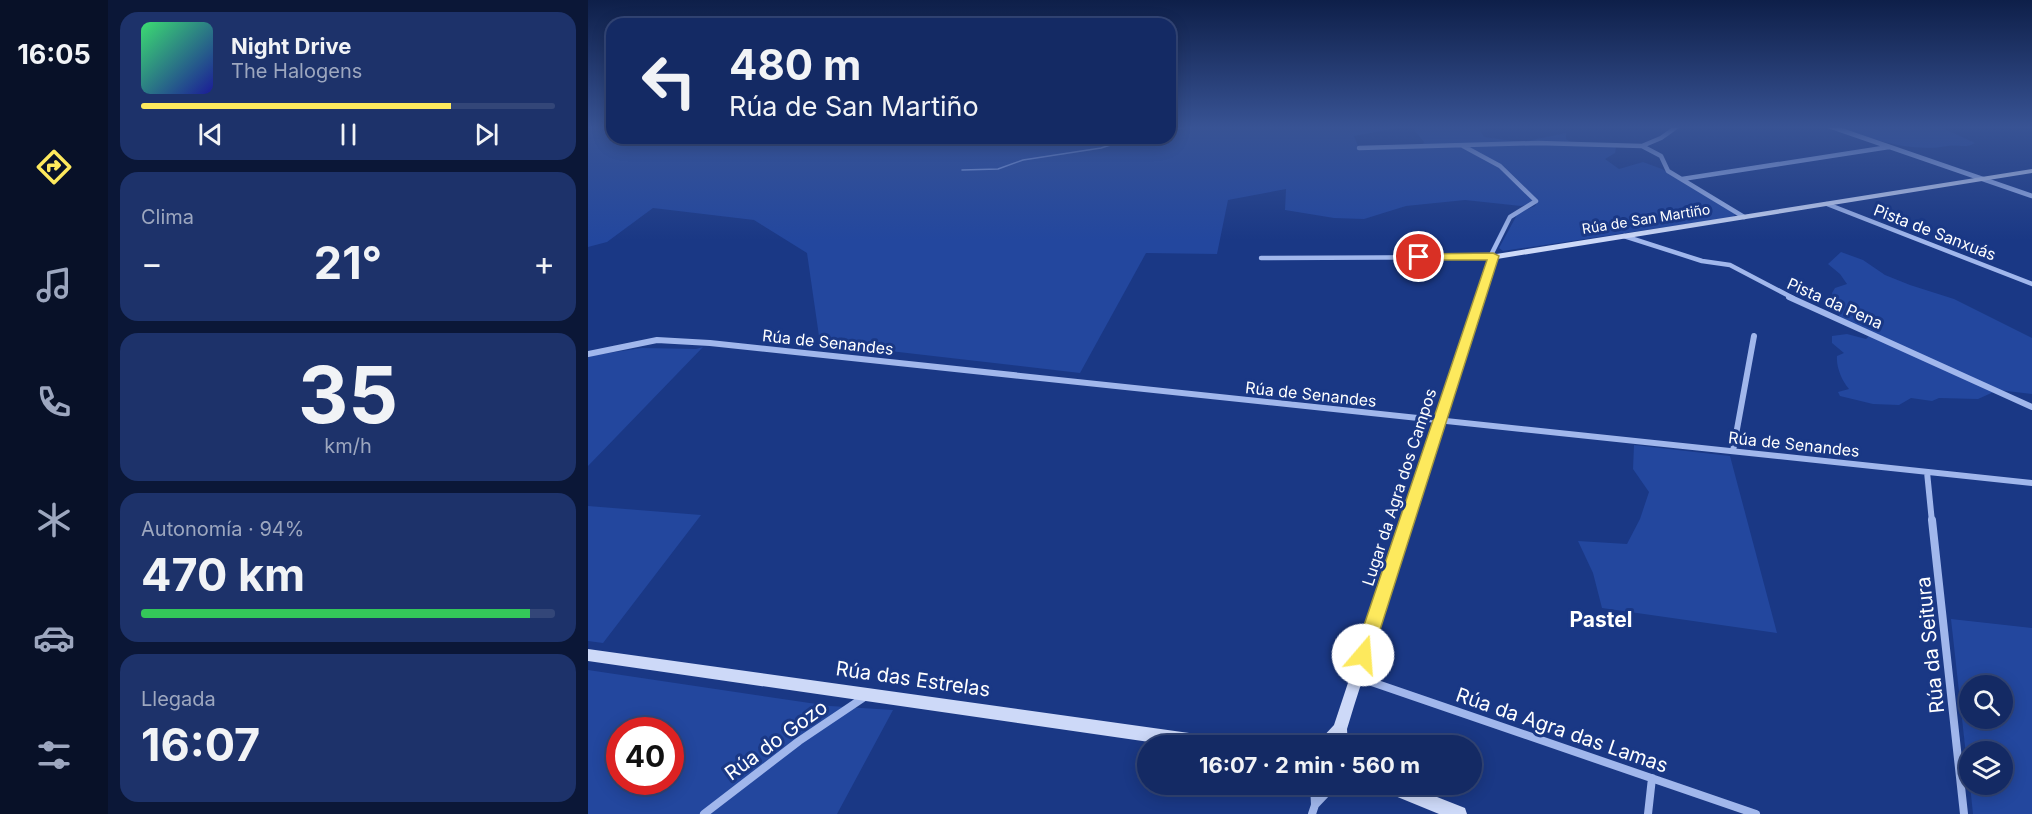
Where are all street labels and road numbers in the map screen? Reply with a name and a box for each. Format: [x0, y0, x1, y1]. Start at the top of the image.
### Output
street label: Pista de Sanxuás [1871, 199, 1999, 265]
street label: Rúa de San Martiño [1581, 200, 1711, 237]
street label: Pista da Pena [1784, 273, 1886, 333]
street label: Rúa de Senandes [761, 325, 895, 359]
street label: Rúa de Senandes [1244, 377, 1378, 411]
street label: Lugar da Agra dos Campos [1358, 386, 1440, 588]
street label: Rúa de Senandes [1727, 427, 1861, 461]
street label: Rúa da Seitura [1911, 576, 1949, 714]
street label: Rúa das Estrelas [834, 656, 992, 702]
street label: Rúa da Agra das Lamas [1453, 682, 1671, 778]
street label: Rúa do Gozo [720, 695, 832, 785]

